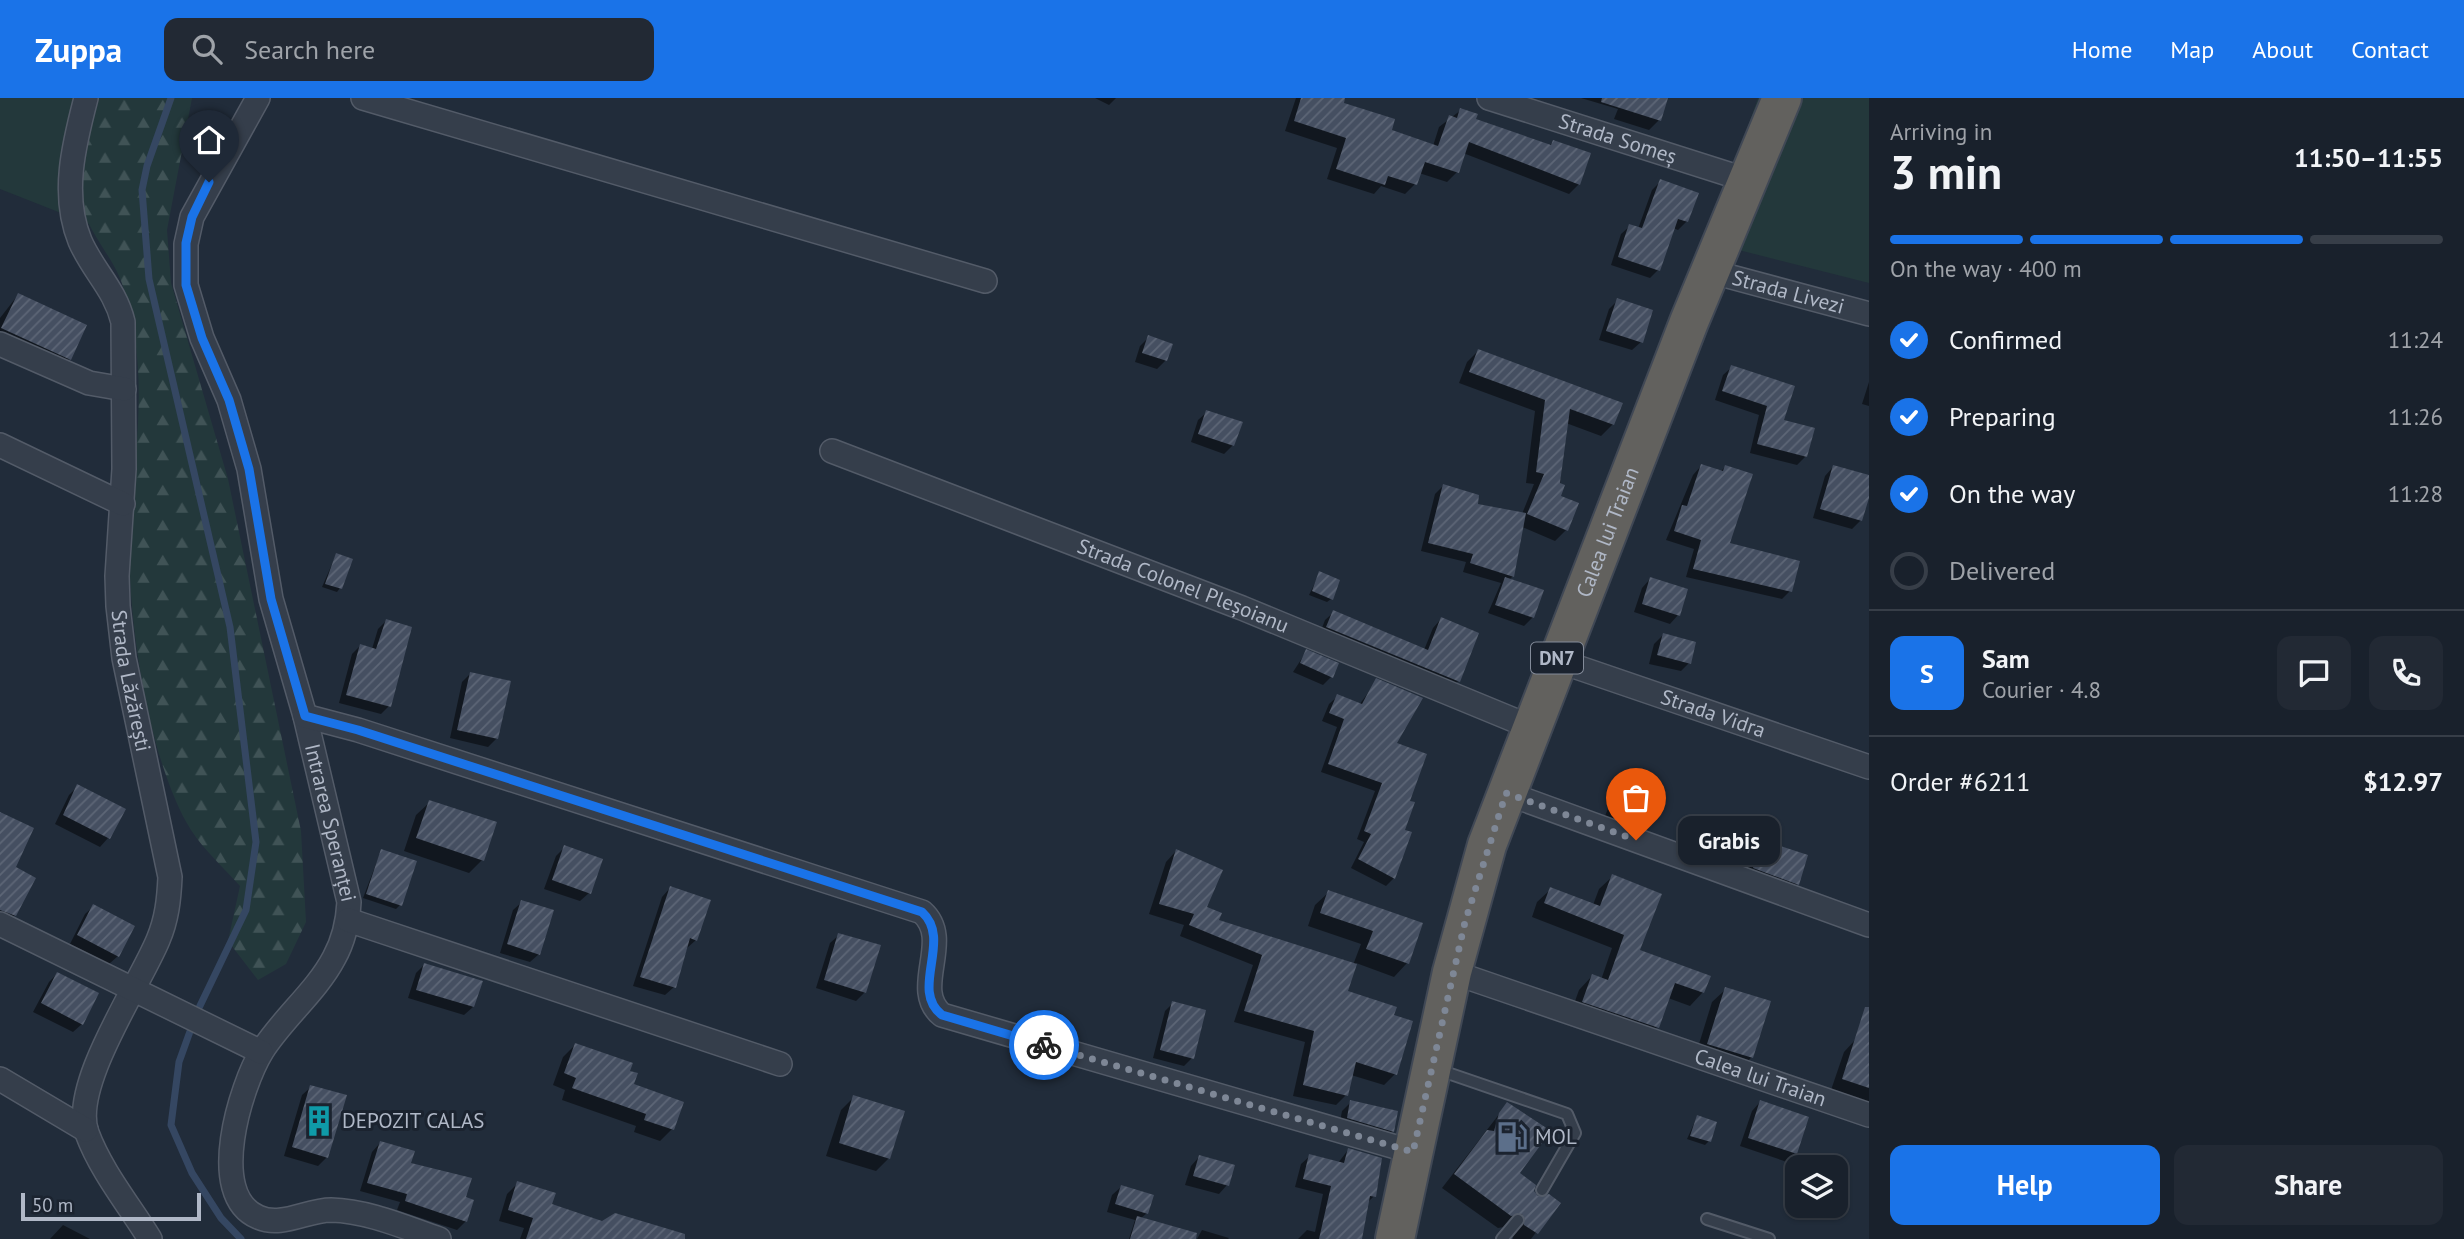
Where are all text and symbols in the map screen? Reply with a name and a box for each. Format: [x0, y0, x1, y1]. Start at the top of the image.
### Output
search box [164, 18, 654, 81]
text: Zuppa [35, 28, 122, 71]
icon: search [188, 30, 226, 68]
text: Search here [244, 33, 375, 66]
text: Home [2072, 34, 2132, 65]
text: Map [2170, 34, 2214, 65]
text: About [2252, 34, 2313, 65]
text: Contact [2351, 34, 2429, 65]
street label: Strada Someș [1555, 107, 1680, 170]
pin [179, 110, 239, 182]
text: Arriving in [1890, 117, 1992, 146]
icon: home [190, 121, 228, 159]
text: 11:50–11:55 [2294, 141, 2443, 174]
text: 3 min [1890, 142, 2002, 202]
text: On the way · 400 m [1890, 254, 2082, 283]
street label: Strada Livezi [1729, 264, 1847, 320]
icon: check [1890, 321, 1928, 359]
text: Confirmed [1949, 323, 2062, 356]
text: 11:24 [2388, 325, 2443, 354]
icon: check [1890, 398, 1928, 436]
text: Preparing [1949, 400, 2056, 433]
text: 11:26 [2388, 402, 2443, 431]
street label: Calea lui Traian [1570, 463, 1645, 601]
icon: check [1890, 475, 1928, 513]
text: On the way [1949, 477, 2075, 510]
text: 11:28 [2388, 479, 2443, 508]
street label: Strada Colonel Pleșoianu [1074, 532, 1293, 639]
text: Delivered [1949, 554, 2055, 587]
street label: Strada Lăzărești [106, 608, 157, 754]
button: chat [2277, 636, 2351, 710]
button: phone [2369, 636, 2443, 710]
road number: DN7 [1531, 642, 1583, 674]
text: Sam [1982, 642, 2030, 675]
text: S [1920, 657, 1934, 690]
text: Courier · 4.8 [1982, 675, 2101, 704]
street label: Strada Vidra [1657, 683, 1769, 744]
street label: Intrarea Speranței [299, 741, 362, 904]
text: Order #6211 [1890, 765, 2030, 798]
text: $12.97 [2363, 765, 2443, 798]
pin [1606, 768, 1666, 840]
icon: bag [1617, 779, 1655, 817]
callout: Grabis [1678, 816, 1780, 864]
text: Grabis [1698, 826, 1760, 855]
courier [1009, 1010, 1079, 1080]
icon: bike [1025, 1026, 1063, 1064]
street label: Calea lui Traian [1691, 1042, 1830, 1112]
building icon: DEPOZIT CALAS [302, 1104, 336, 1138]
place label: DEPOZIT CALAS [342, 1107, 484, 1134]
fuel station icon: MOL [1495, 1120, 1529, 1154]
place label: MOL [1535, 1123, 1577, 1150]
button: Help [1890, 1145, 2160, 1225]
button: Share [2174, 1145, 2443, 1225]
map controls [1785, 1155, 1848, 1218]
button: layers [1785, 1155, 1848, 1218]
scale bar [21, 1190, 201, 1222]
text: 50 m [32, 1193, 73, 1217]

